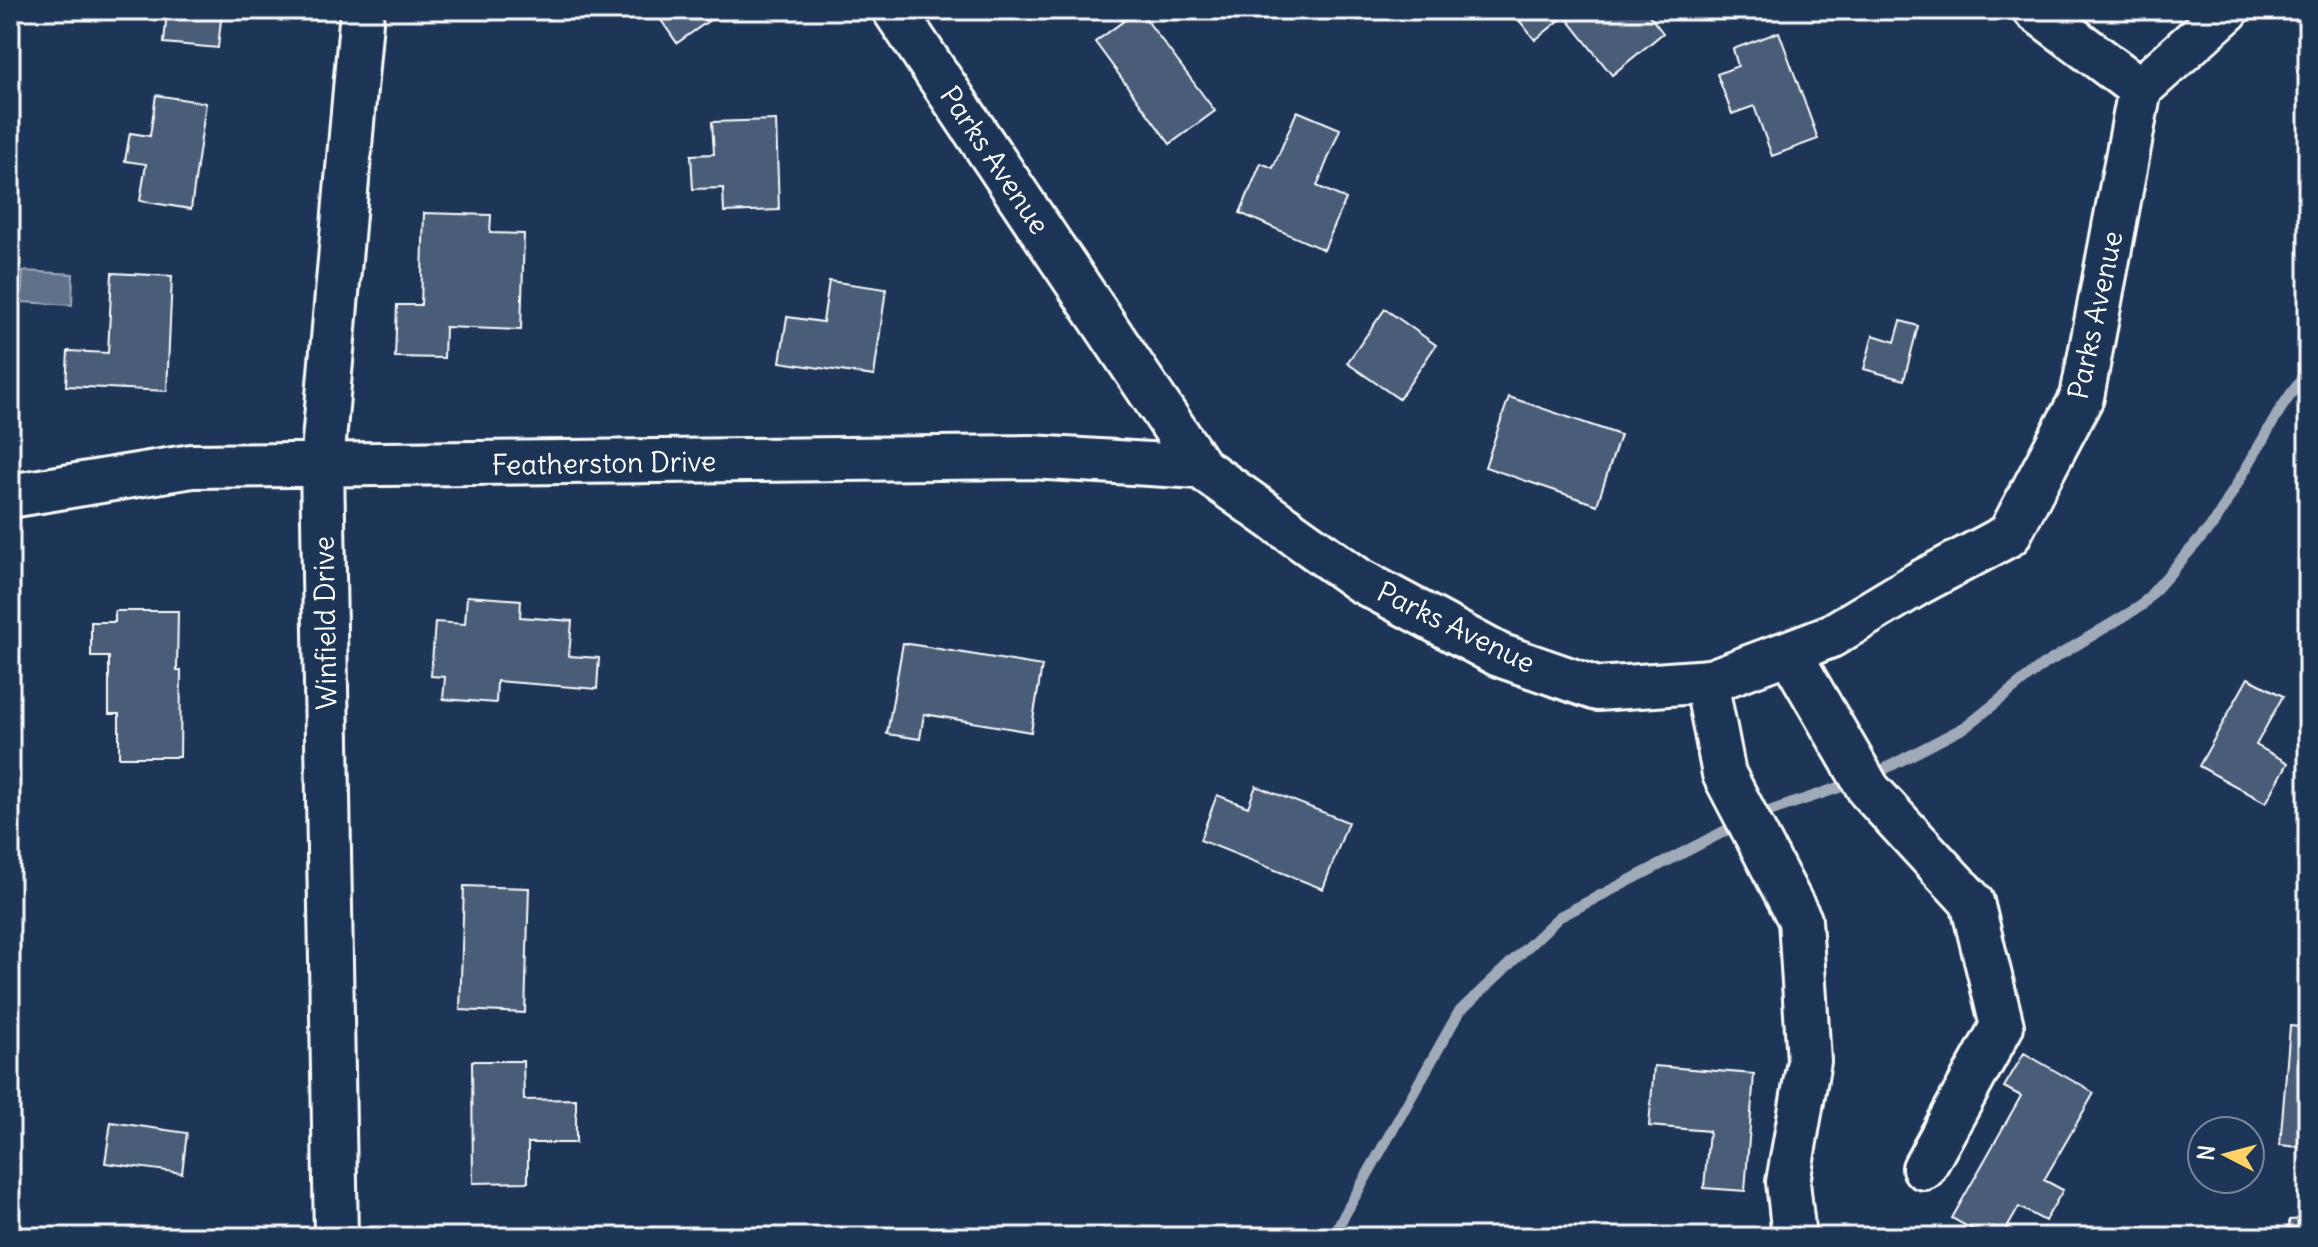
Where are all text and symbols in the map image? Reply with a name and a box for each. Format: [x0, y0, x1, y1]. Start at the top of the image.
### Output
street label: Parks Avenue [932, 79, 1058, 241]
street label: Parks Avenue [2060, 228, 2130, 402]
street label: Featherston Drive [491, 443, 717, 483]
street label: Winfield Drive [305, 536, 345, 710]
street label: Parks Avenue [1371, 573, 1541, 681]
north arrow [2186, 1115, 2266, 1195]
text: N [2191, 1144, 2221, 1162]

